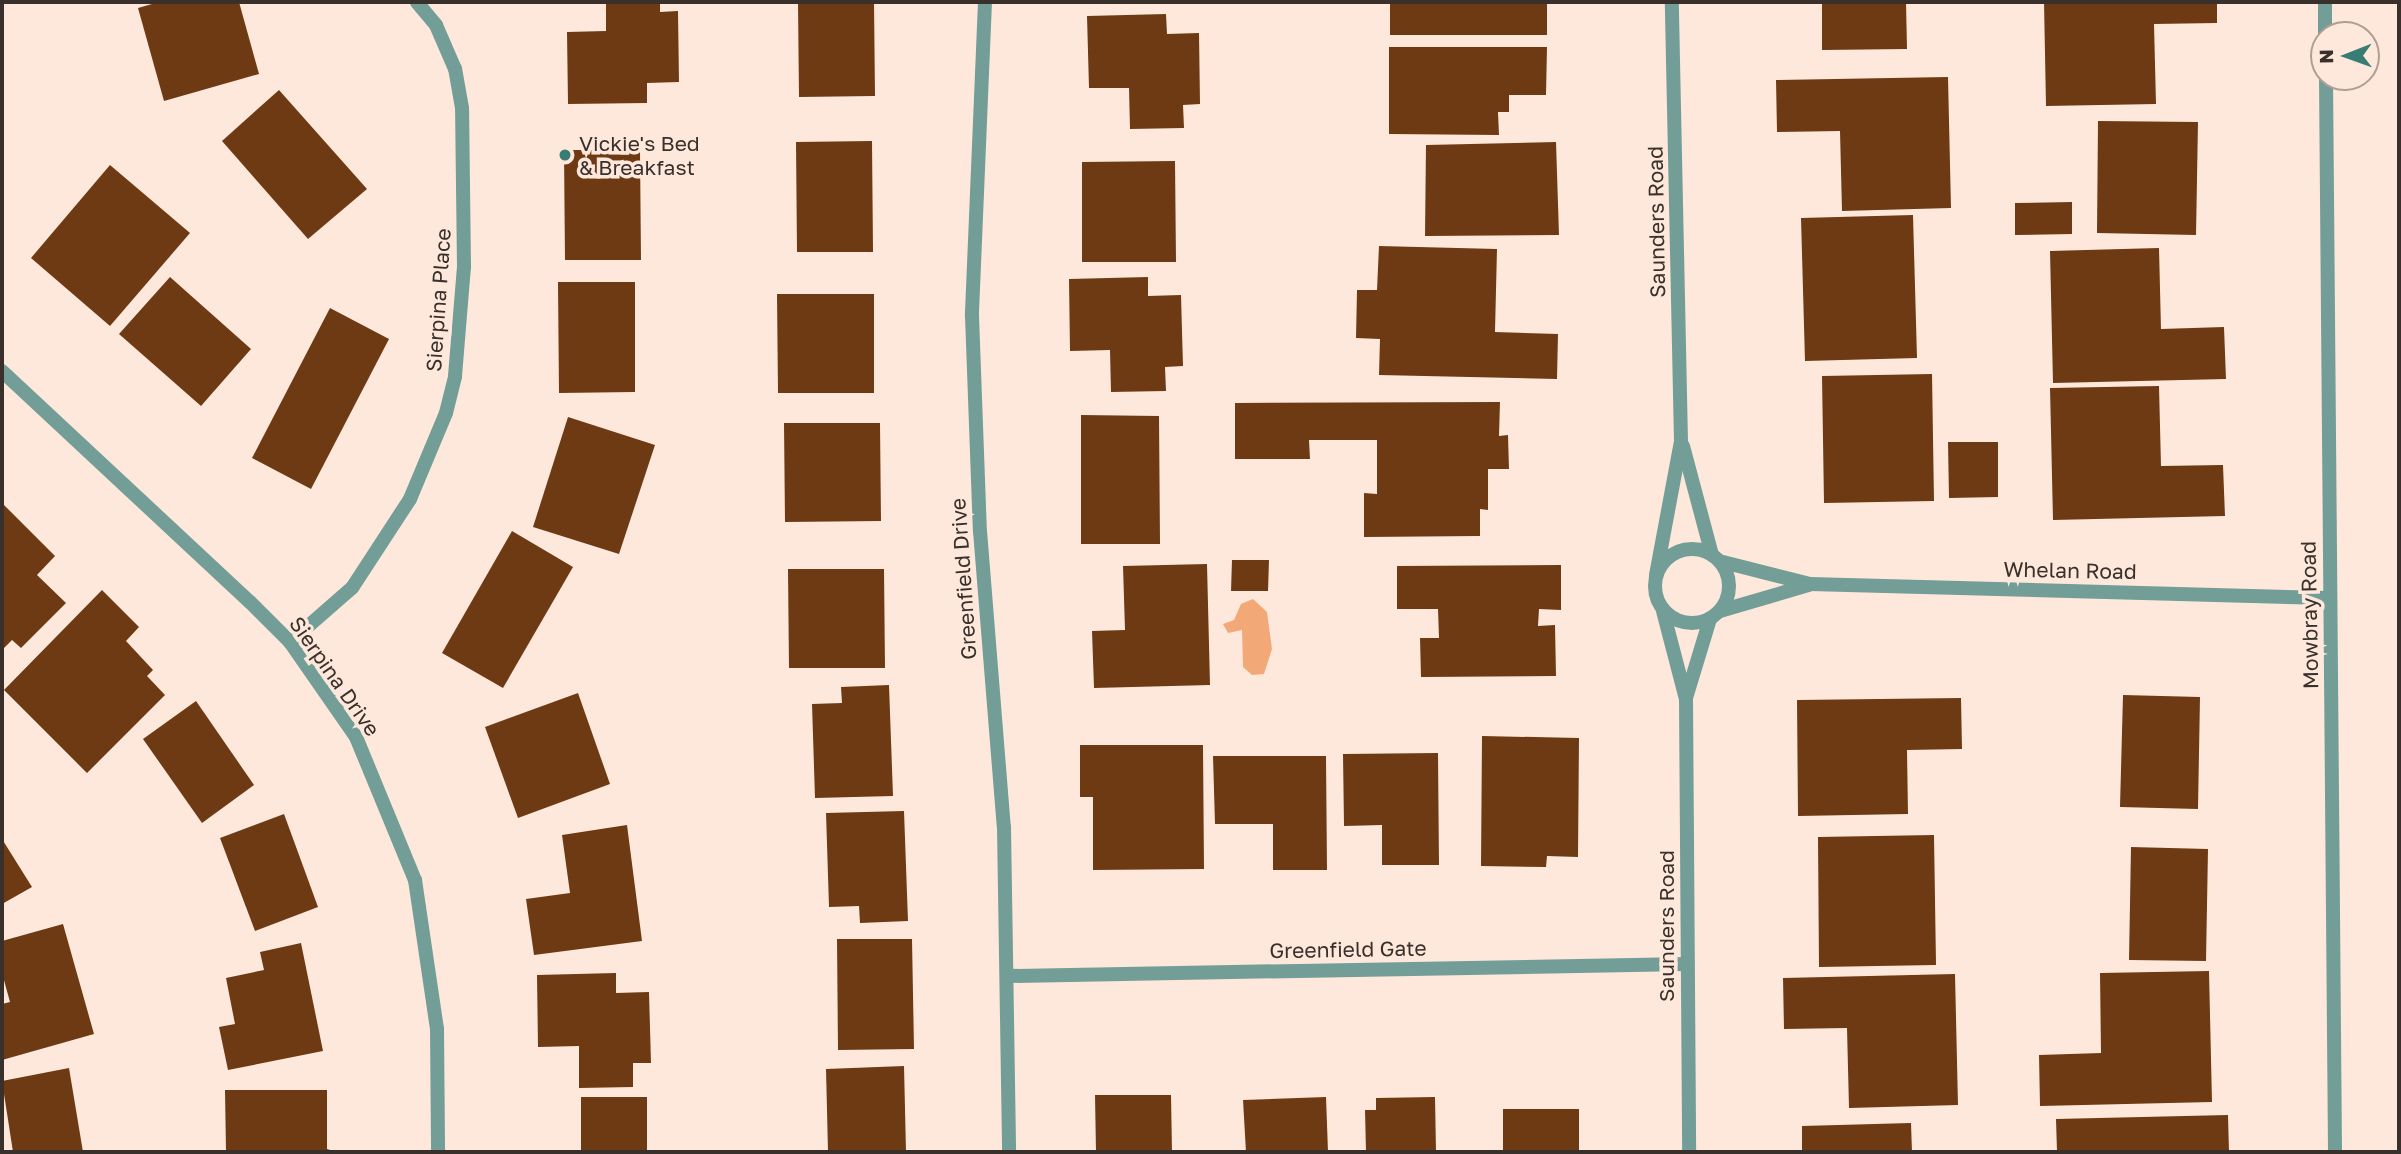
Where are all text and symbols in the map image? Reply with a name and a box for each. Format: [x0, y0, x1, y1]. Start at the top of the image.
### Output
north arrow [2310, 21, 2380, 91]
text: N [2314, 49, 2337, 64]
place label: Vickie's Bed & Breakfast [579, 130, 700, 180]
street label: Saunders Road [1642, 146, 1670, 298]
marker: Vickie's Bed & Breakfast [557, 147, 573, 163]
street label: Sierpina Place [420, 227, 456, 373]
street label: Greenfield Drive [945, 497, 981, 661]
street label: Mowbray Road [2295, 541, 2323, 689]
street label: Whelan Road [2003, 556, 2137, 584]
street label: Sierpina Drive [285, 611, 385, 741]
street label: Saunders Road [1653, 850, 1679, 1002]
street label: Greenfield Gate [1269, 935, 1427, 963]

